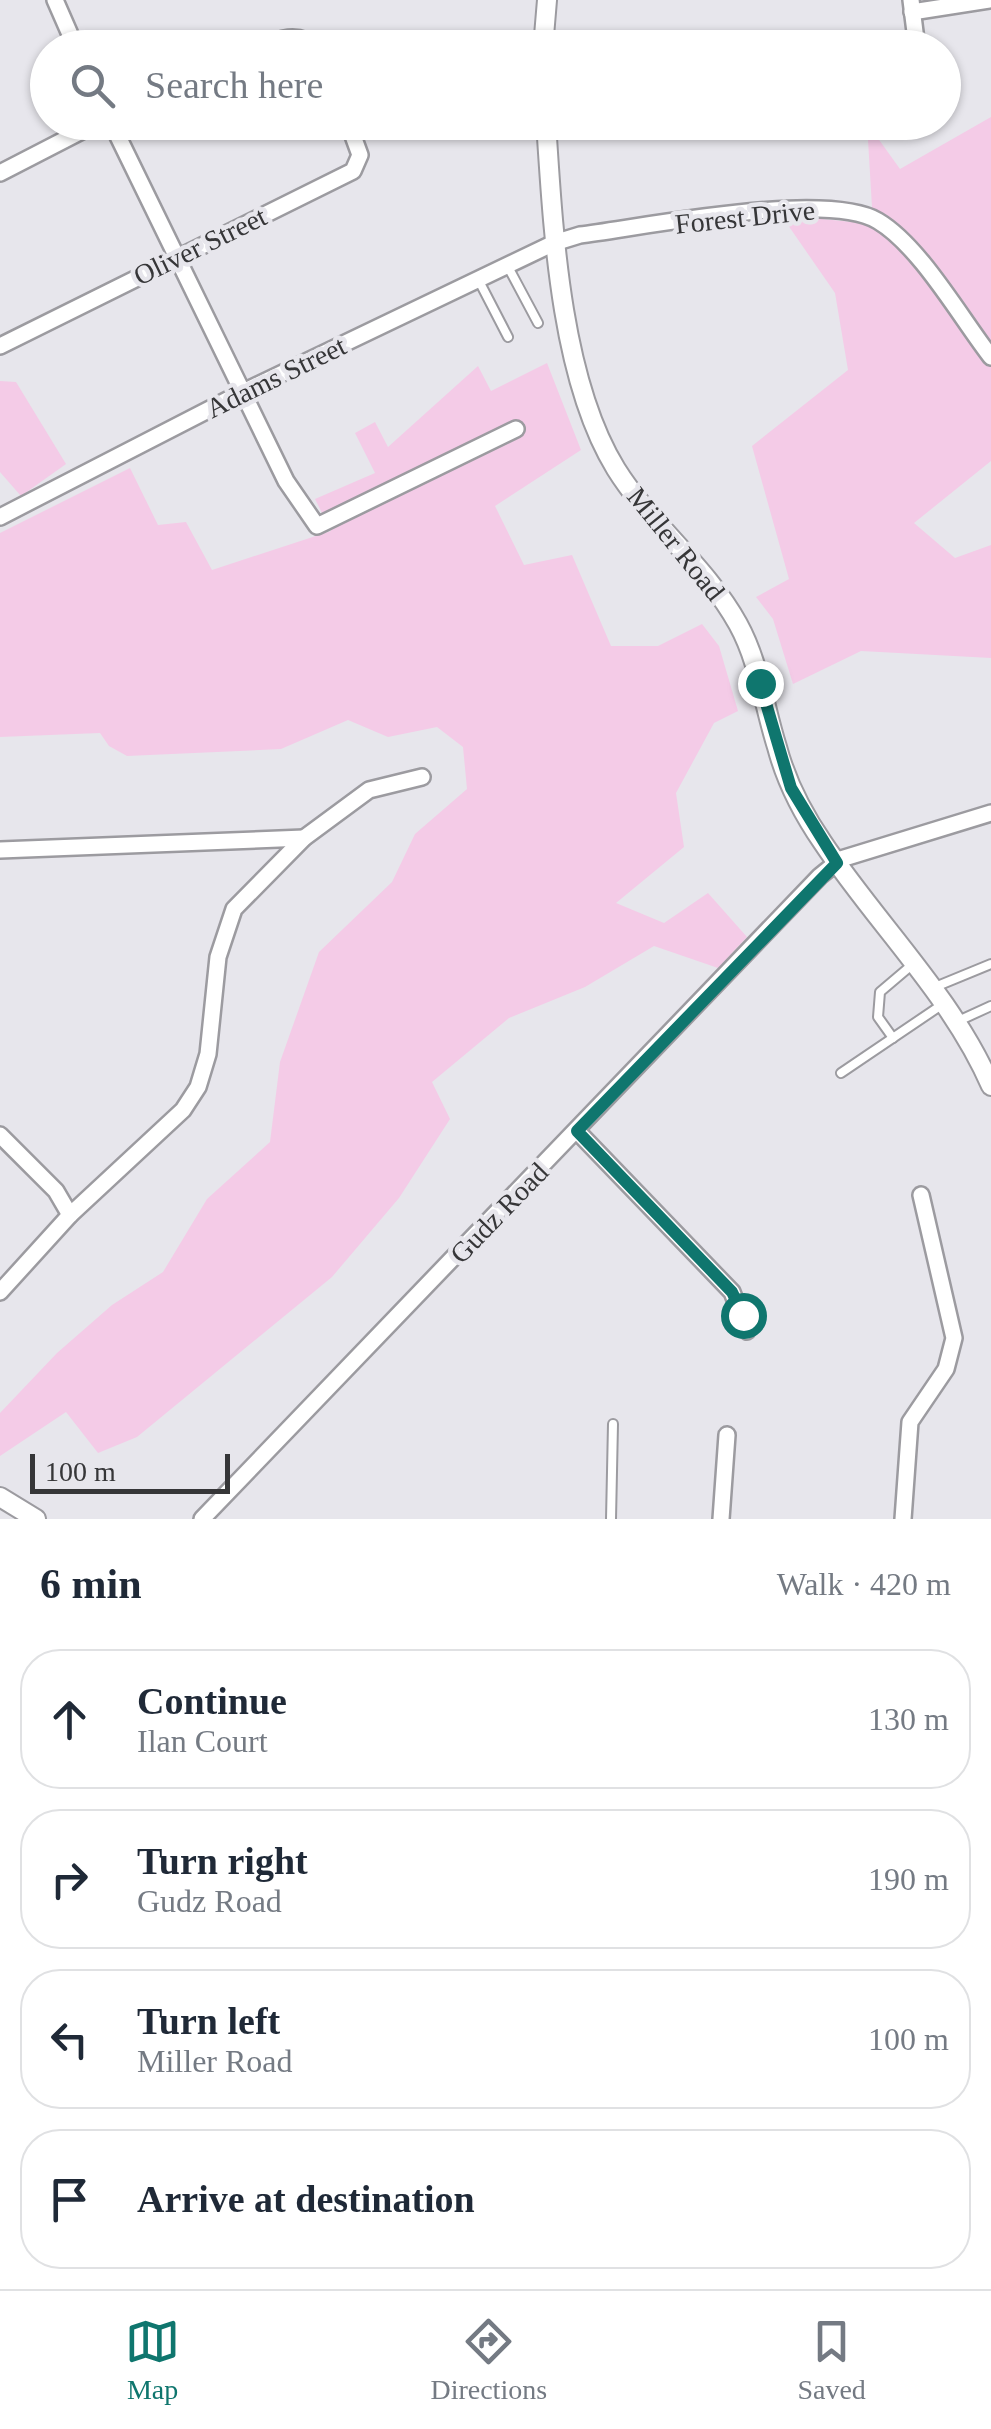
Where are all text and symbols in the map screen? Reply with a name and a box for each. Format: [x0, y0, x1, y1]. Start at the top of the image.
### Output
search box [30, 30, 961, 140]
icon: search [65, 58, 120, 113]
text: Search here [145, 64, 323, 106]
street label: Forest Drive [673, 194, 817, 240]
street label: Oliver Street [129, 200, 272, 291]
street label: Adams Street [201, 330, 351, 424]
street label: Miller Road [621, 481, 731, 607]
route end [738, 661, 784, 707]
street label: Gudz Road [444, 1157, 554, 1269]
route start [721, 1293, 767, 1339]
scale bar [30, 1449, 230, 1494]
text: 100 m [45, 1456, 116, 1487]
text: 6 min [40, 1561, 142, 1607]
text: Walk · 420 m [777, 1566, 951, 1602]
text: Continue [137, 1680, 287, 1722]
icon: ahead [42, 1692, 97, 1747]
text: 130 m [868, 1701, 949, 1737]
text: Ilan Court [137, 1723, 268, 1759]
text: Turn right [137, 1840, 308, 1882]
icon: right [42, 1852, 97, 1907]
text: 190 m [868, 1861, 949, 1897]
text: Gudz Road [137, 1883, 282, 1919]
text: Turn left [137, 2000, 280, 2042]
icon: left [42, 2012, 97, 2067]
text: 100 m [868, 2021, 949, 2057]
text: Miller Road [137, 2043, 293, 2079]
icon: arrive [42, 2172, 97, 2227]
text: Arrive at destination [137, 2178, 475, 2220]
tab: Map [125, 2314, 180, 2406]
tab: Directions [430, 2314, 547, 2406]
tab: Saved [797, 2314, 866, 2406]

